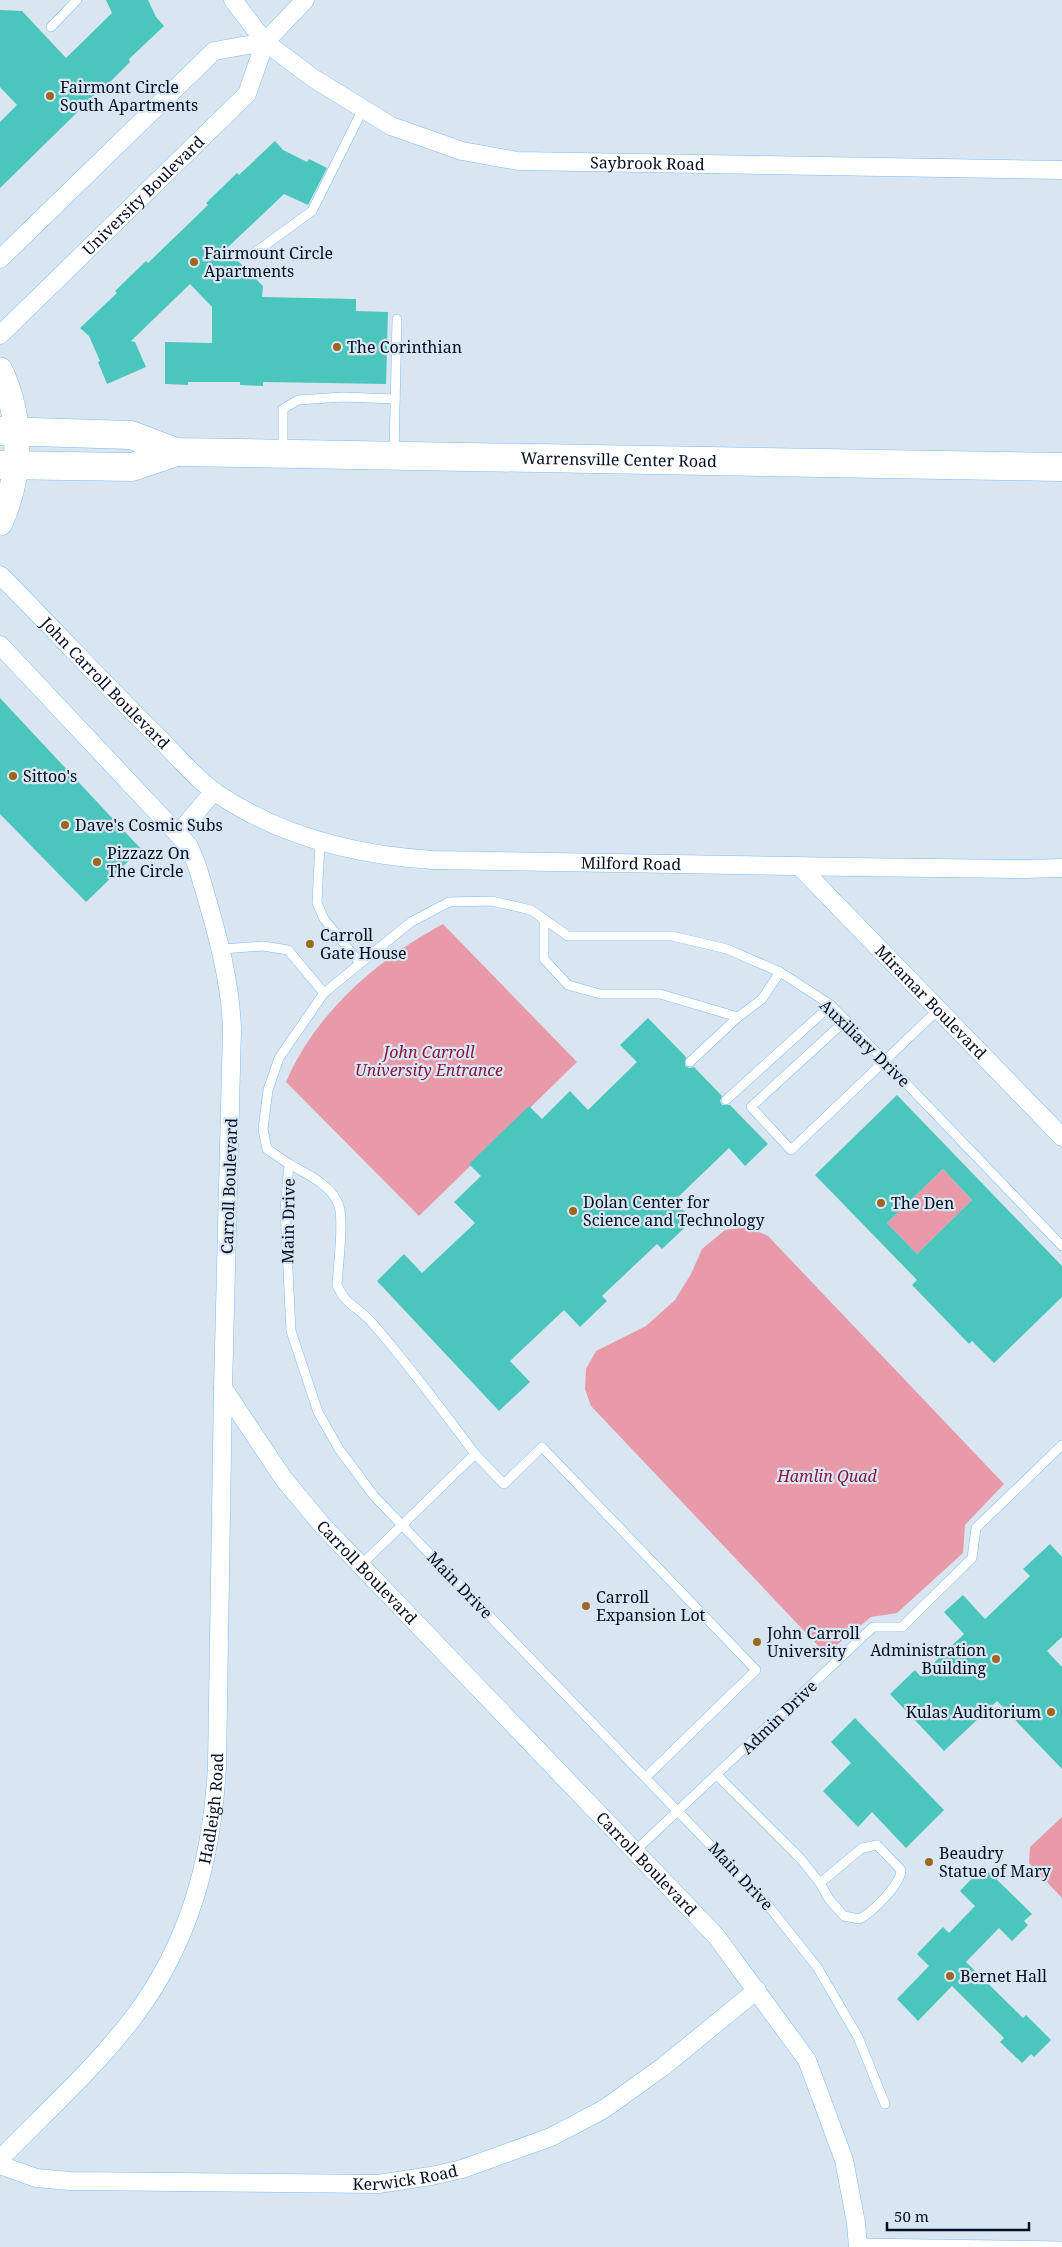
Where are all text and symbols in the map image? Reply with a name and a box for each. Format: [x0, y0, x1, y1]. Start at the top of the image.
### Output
place label: Fairmont Circle South Apartments [60, 76, 198, 116]
marker: Fairmont Circle South Apartments [44, 90, 56, 102]
street label: University Boulevard [77, 131, 209, 260]
street label: Saybrook Road [590, 151, 705, 175]
place label: Fairmount Circle Apartments [204, 242, 333, 282]
marker: Fairmount Circle Apartments [188, 256, 200, 268]
place label: The Corinthian [347, 336, 462, 358]
marker: The Corinthian [331, 341, 343, 353]
street label: Warrensville Center Road [521, 447, 717, 472]
street label: John Carroll Boulevard [35, 612, 175, 754]
place label: Sittoo's [23, 765, 77, 787]
marker: Sittoo's [7, 770, 19, 782]
place label: Dave's Cosmic Subs [75, 814, 223, 836]
marker: Dave's Cosmic Subs [59, 819, 71, 831]
place label: Pizzazz On The Circle [107, 842, 190, 882]
street label: Milford Road [581, 852, 682, 875]
marker: Pizzazz On The Circle [91, 856, 103, 868]
place label: Carroll Gate House [320, 924, 407, 964]
marker: Carroll Gate House [304, 938, 316, 950]
street label: Miramar Boulevard [870, 940, 992, 1064]
street label: Auxiliary Drive [815, 994, 915, 1092]
park label: John Carroll University Entrance [355, 1041, 503, 1081]
street label: Carroll Boulevard [216, 1117, 242, 1254]
street label: Main Drive [276, 1178, 300, 1264]
place label: Dolan Center for Science and Technology [583, 1191, 765, 1231]
place label: The Den [891, 1192, 954, 1214]
marker: The Den [875, 1197, 887, 1209]
marker: Dolan Center for Science and Technology [567, 1205, 579, 1217]
park label: Hamlin Quad [776, 1465, 878, 1487]
street label: Carroll Boulevard [312, 1515, 422, 1629]
street label: Main Drive [422, 1547, 498, 1623]
place label: Carroll Expansion Lot [596, 1586, 706, 1626]
marker: Carroll Expansion Lot [580, 1600, 592, 1612]
place label: John Carroll University [766, 1622, 860, 1662]
marker: John Carroll University [751, 1636, 763, 1648]
place label: Administration Building [870, 1639, 986, 1679]
marker: Administration Building [990, 1653, 1002, 1665]
street label: Admin Drive [736, 1675, 822, 1759]
place label: Kulas Auditorium [906, 1701, 1041, 1723]
marker: Kulas Auditorium [1045, 1706, 1057, 1718]
street label: Hadleigh Road [193, 1753, 228, 1866]
street label: Carroll Boulevard [591, 1807, 702, 1921]
street label: Main Drive [704, 1837, 778, 1915]
place label: Beaudry Statue of Mary [939, 1842, 1052, 1882]
marker: Beaudry Statue of Mary [923, 1856, 935, 1868]
place label: Bernet Hall [960, 1965, 1047, 1987]
marker: Bernet Hall [944, 1970, 956, 1982]
street label: Kerwick Road [353, 2159, 460, 2195]
scale bar [887, 2200, 1030, 2232]
text: 50 m [894, 2206, 929, 2226]

